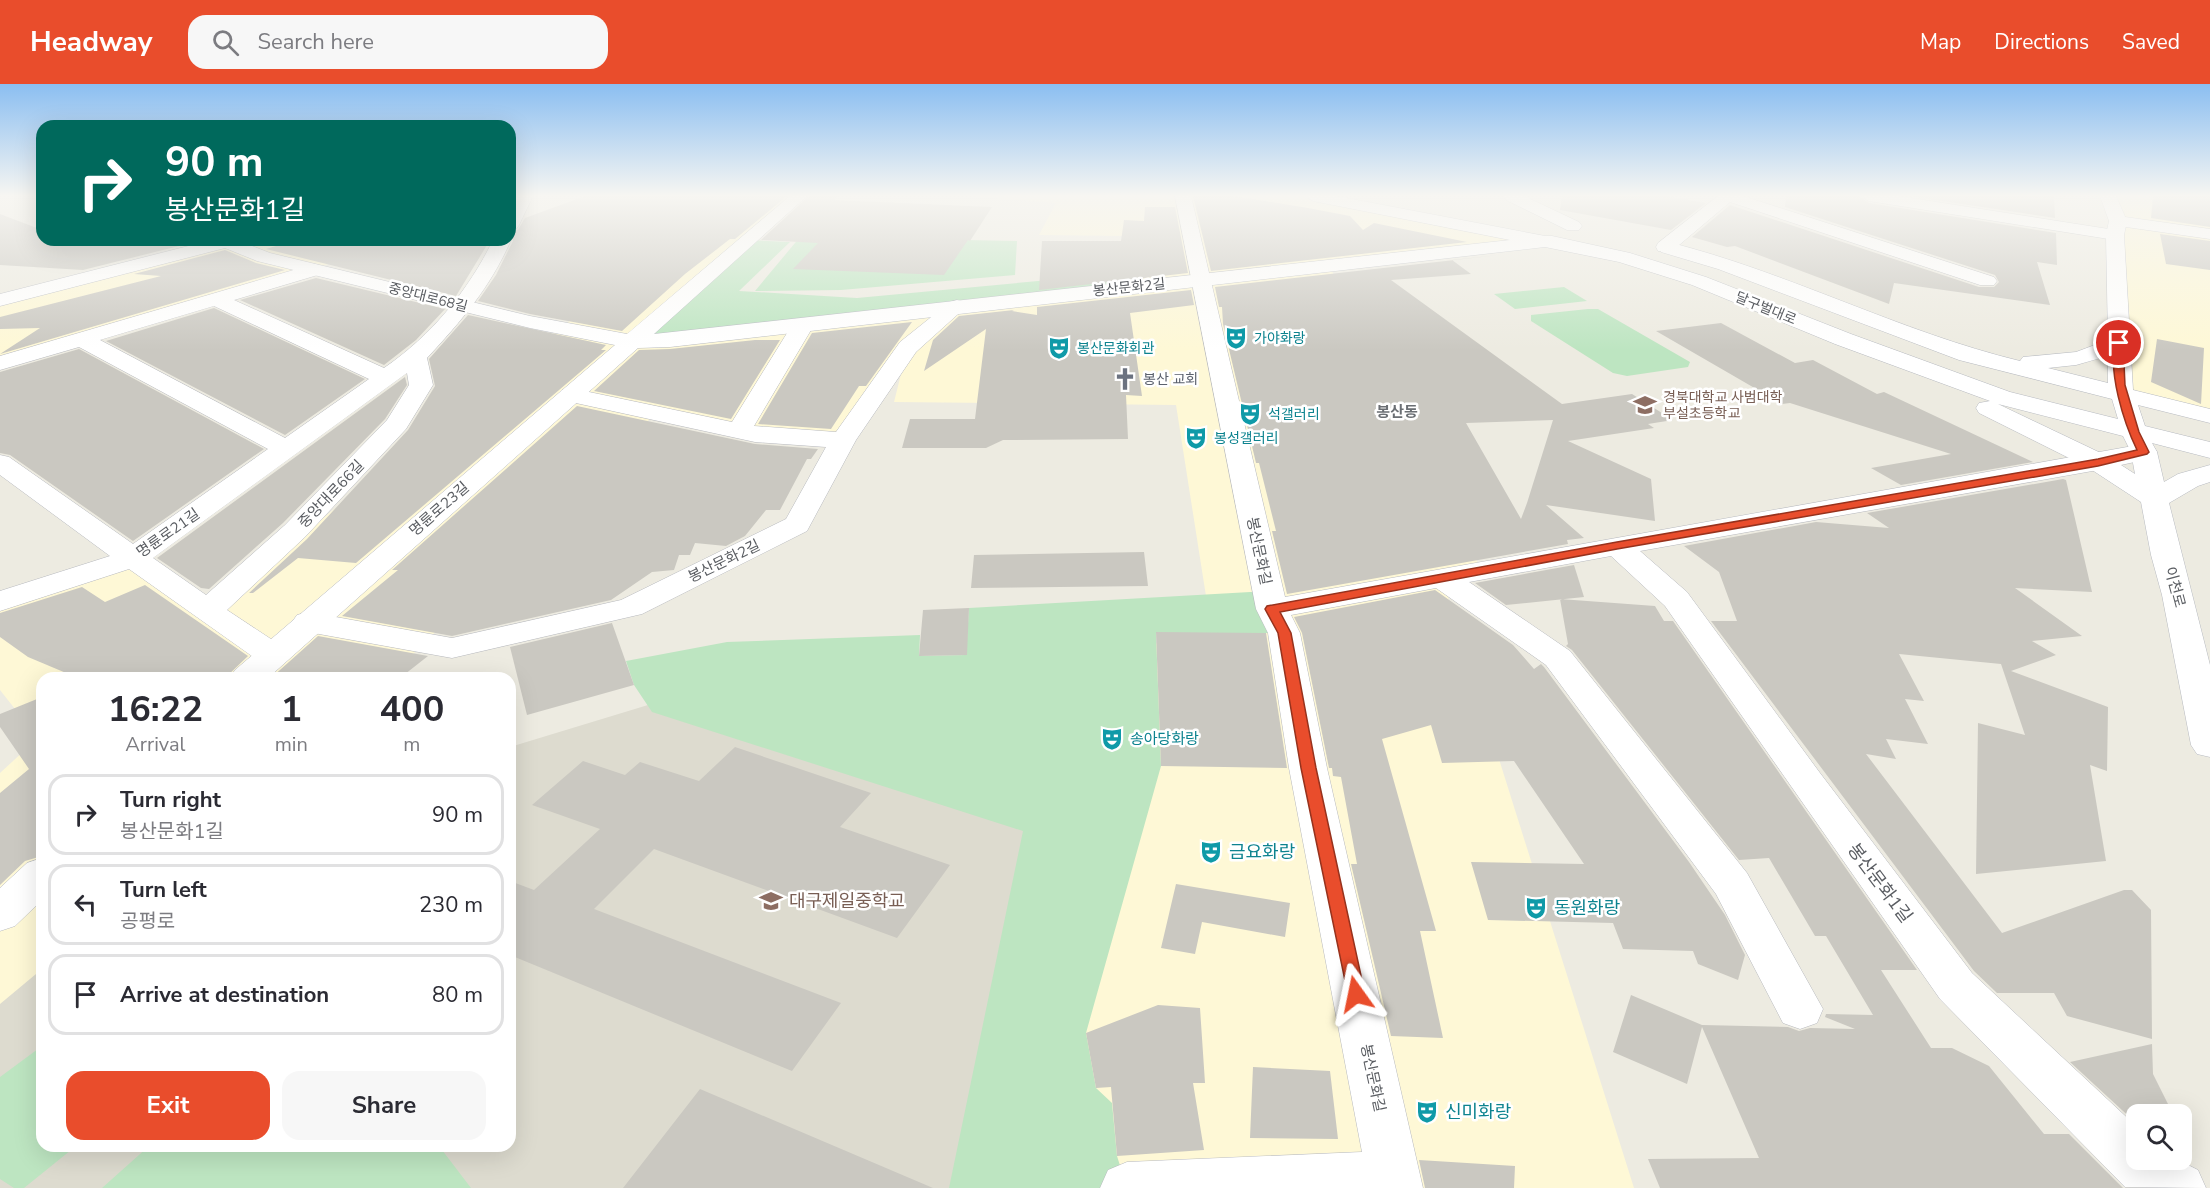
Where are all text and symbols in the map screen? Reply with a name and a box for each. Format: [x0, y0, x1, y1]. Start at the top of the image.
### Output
search box [188, 15, 608, 69]
text: Headway [30, 23, 152, 61]
icon: search [209, 26, 242, 59]
text: Search here [257, 27, 374, 57]
text: Map [1920, 28, 1961, 56]
text: Directions [1994, 28, 2089, 56]
text: Saved [2122, 28, 2180, 56]
text: 90 m [165, 134, 264, 191]
icon: right [66, 144, 144, 222]
text: 봉산문화1길 [165, 192, 305, 229]
street label: 봉산문화2길 [1092, 274, 1166, 301]
street label: 중앙대로68길 [386, 278, 470, 317]
street label: 달구벌대로 [1732, 288, 1799, 329]
pin [2093, 317, 2144, 368]
theatre icon: 가야화랑 [1223, 325, 1249, 351]
icon: arrive [2102, 326, 2135, 359]
place label: 가야화랑 [1254, 329, 1306, 348]
theatre icon: 봉산문화회관 [1046, 335, 1072, 361]
place label: 봉산문화회관 [1077, 339, 1154, 358]
church icon: 봉산 교회 [1112, 366, 1138, 392]
place label: 봉산 교회 [1143, 370, 1198, 389]
place label: 경북대학교 사범대학 부설초등학교 [1663, 388, 1783, 423]
school or university icon: 경북대학교 사범대학 부설초등학교 [1632, 392, 1658, 418]
theatre icon: 석갤러리 [1237, 401, 1263, 427]
district label: 봉산동 [1376, 402, 1418, 422]
place label: 석갤러리 [1268, 405, 1320, 424]
theatre icon: 봉성갤러리 [1183, 425, 1209, 451]
place label: 봉성갤러리 [1214, 429, 1278, 448]
street label: 중앙대로66길 [294, 456, 368, 532]
street label: 명륜로23길 [405, 477, 473, 541]
street label: 명륜로21길 [132, 504, 204, 562]
street label: 봉산문화길 [1242, 515, 1276, 587]
street label: 봉산문화2길 [685, 535, 763, 587]
street label: 이천로 [2160, 564, 2190, 610]
text: 16:22 [108, 685, 203, 734]
text: 1 [280, 685, 302, 734]
text: 400 [379, 685, 444, 734]
theatre icon: 송아당화랑 [1099, 726, 1125, 752]
place label: 송아당화랑 [1130, 729, 1199, 749]
text: Arrival [125, 731, 185, 758]
text: min [275, 731, 308, 758]
text: m [403, 731, 420, 758]
text: Turn right [120, 785, 221, 815]
icon: right [69, 798, 102, 831]
text: 90 m [432, 800, 483, 830]
text: 봉산문화1길 [120, 818, 224, 845]
street label: 봉산문화1길 [1842, 838, 1918, 928]
theatre icon: 금요화랑 [1198, 839, 1224, 865]
place label: 금요화랑 [1229, 840, 1295, 864]
text: Turn left [120, 875, 207, 905]
icon: left [69, 888, 102, 921]
school or university icon: 대구제일중학교 [758, 888, 784, 914]
place label: 대구제일중학교 [789, 889, 905, 913]
text: 230 m [419, 890, 483, 920]
theatre icon: 동원화랑 [1523, 895, 1549, 921]
place label: 동원화랑 [1554, 896, 1620, 920]
text: 공평로 [120, 908, 175, 935]
position arrow [1324, 962, 1388, 1026]
icon: arrive [69, 978, 102, 1011]
text: Arrive at destination [120, 980, 329, 1010]
text: 80 m [432, 980, 483, 1010]
street label: 봉산문화길 [1356, 1042, 1390, 1114]
button: Exit [66, 1071, 270, 1140]
button: Share [282, 1071, 486, 1140]
theatre icon: 신미화랑 [1414, 1099, 1440, 1125]
place label: 신미화랑 [1445, 1100, 1511, 1124]
map controls [2126, 1104, 2192, 1170]
button: search [2126, 1104, 2192, 1170]

